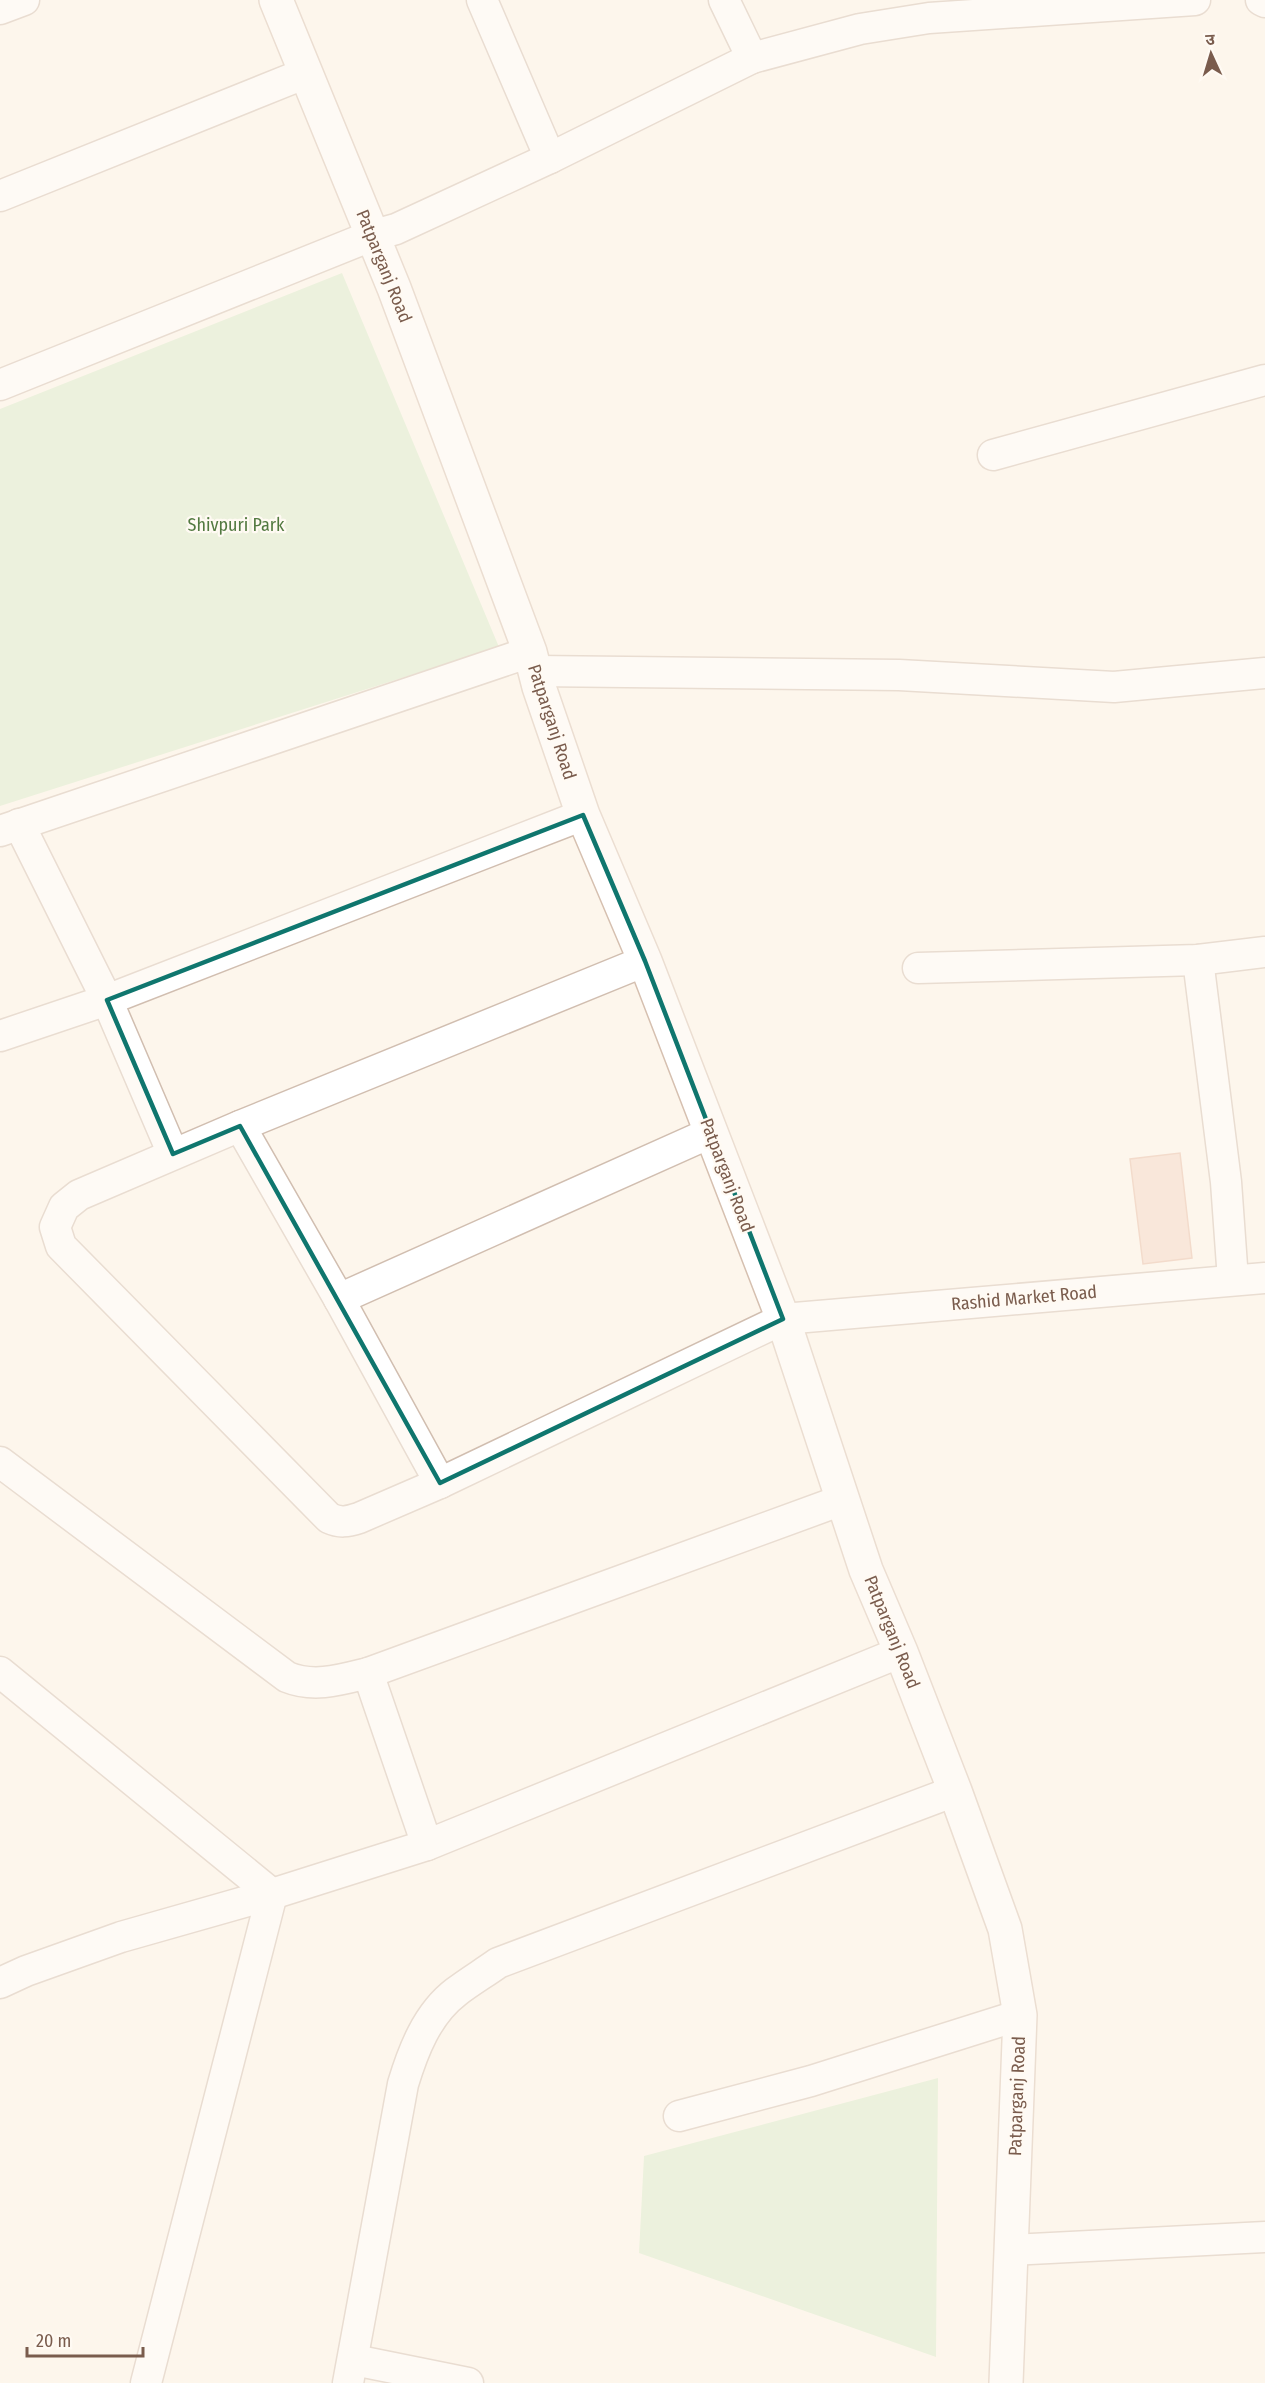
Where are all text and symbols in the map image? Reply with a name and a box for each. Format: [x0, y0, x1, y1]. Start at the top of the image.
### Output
north arrow [1181, 24, 1241, 84]
text: उ [1205, 30, 1216, 49]
street label: Patparganj Road [351, 206, 417, 326]
park label: Shivpuri Park [188, 514, 285, 536]
street label: Patparganj Road [523, 662, 581, 782]
street label: Patparganj Road [695, 1115, 759, 1235]
street label: Rashid Market Road [950, 1281, 1098, 1315]
street label: Patparganj Road [859, 1572, 925, 1692]
street label: Patparganj Road [1004, 2036, 1030, 2156]
scale bar [27, 2320, 142, 2358]
text: 20 m [36, 2330, 71, 2352]

